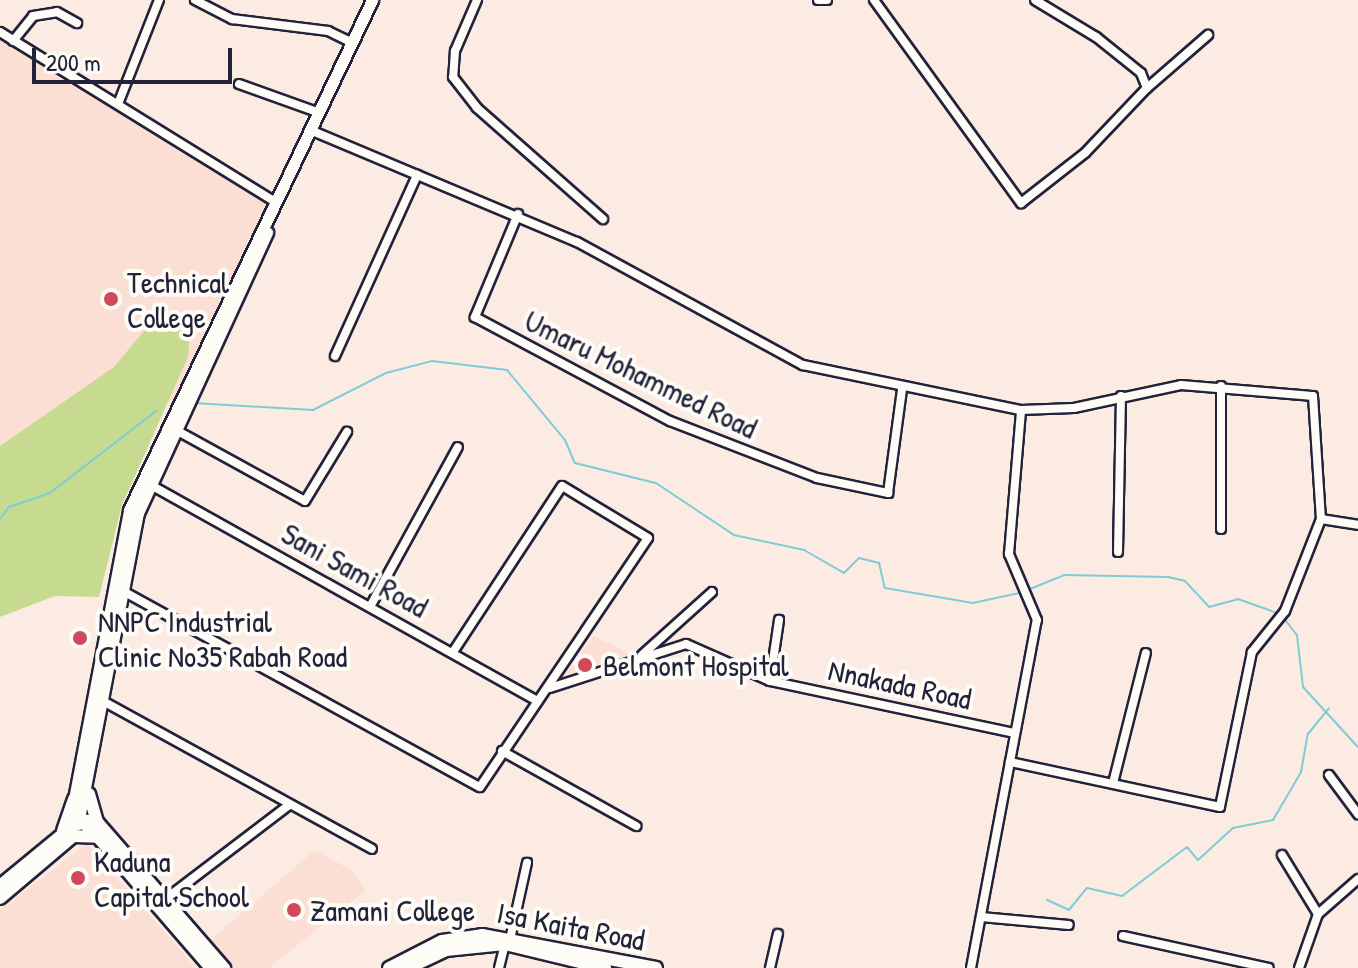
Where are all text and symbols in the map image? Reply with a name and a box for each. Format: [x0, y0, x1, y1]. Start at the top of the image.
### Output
scale bar [36, 32, 236, 82]
text: 200 m [46, 46, 101, 78]
place label: Technical College [127, 264, 229, 334]
marker: Technical College [102, 290, 120, 308]
street label: Umaru Mohammed Road [519, 302, 763, 446]
street label: Sani Sami Road [276, 515, 434, 625]
place label: NNPC Industrial Clinic No35 Rabah Road [98, 603, 347, 674]
marker: NNPC Industrial Clinic No35 Rabah Road [69, 627, 91, 649]
place label: Belmont Hospital [603, 647, 789, 683]
street label: Nnakada Road [825, 651, 975, 717]
marker: Belmont Hospital [574, 654, 596, 676]
place label: Kaduna Capital School [94, 843, 249, 914]
marker: Kaduna Capital School [69, 869, 87, 887]
place label: Zamani College [310, 892, 475, 928]
street label: Isa Kaita Road [494, 894, 648, 958]
marker: Zamani College [285, 901, 303, 919]

